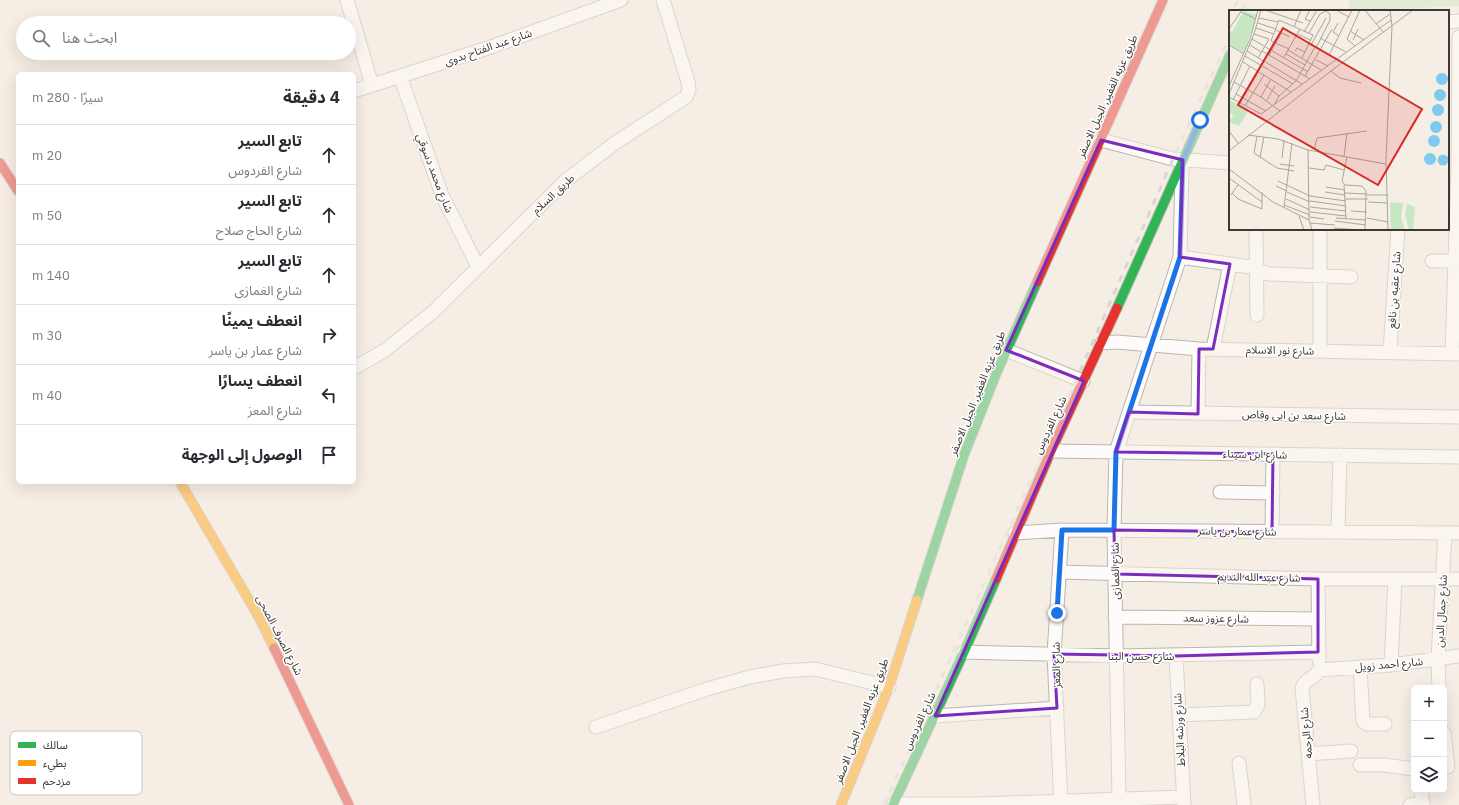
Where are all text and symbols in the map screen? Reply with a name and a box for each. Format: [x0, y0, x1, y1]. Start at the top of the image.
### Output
inset map [1229, 10, 1449, 230]
search box [16, 16, 356, 60]
street label: شارع عبد الفتاح بدوى [442, 25, 534, 69]
icon: search [30, 27, 52, 49]
text: ابحث هنا [62, 28, 117, 47]
street label: طريق عزبه الغفير, الجبل الاصفر [1073, 32, 1141, 161]
text: 4 دقيقة [283, 86, 340, 108]
text: سيرًا · 280 m [32, 89, 103, 106]
route start [1191, 111, 1209, 129]
text: تابع السير [238, 131, 302, 150]
street label: شارع محمد دسوقي [411, 131, 457, 216]
icon: ahead [318, 144, 340, 166]
text: 20 m [32, 147, 62, 164]
text: شارع الفردوس [228, 162, 302, 179]
street label: طريق السلام [529, 171, 578, 218]
text: تابع السير [238, 191, 302, 210]
icon: ahead [318, 204, 340, 226]
text: 50 m [32, 207, 62, 224]
text: شارع الحاج صلاح [216, 222, 302, 239]
text: تابع السير [238, 251, 302, 270]
street label: شارع عقبه بن نافع [1384, 251, 1405, 329]
icon: ahead [318, 264, 340, 286]
text: 140 m [32, 267, 70, 284]
text: شارع الغمازى [234, 282, 302, 299]
text: انعطف يمينًا [222, 311, 302, 330]
icon: right [318, 324, 340, 346]
text: 30 m [32, 327, 62, 344]
street label: طريق عزبه الغفير, الجبل الاصفر [945, 329, 1008, 458]
text: شارع عمار بن ياسر [209, 342, 302, 359]
street label: شارع نور الاسلام [1246, 342, 1315, 359]
text: انعطف يسارًا [218, 371, 302, 390]
icon: left [318, 384, 340, 406]
text: 40 m [32, 387, 62, 404]
street label: شارع الفردوس [1030, 393, 1071, 457]
text: شارع المعز [248, 402, 302, 419]
street label: شارع سعد بن ابى وقاص [1242, 407, 1347, 424]
icon: arrive [318, 444, 340, 466]
text: الوصول إلى الوجهة [182, 445, 302, 464]
street label: شارع ابن سيناء [1223, 446, 1288, 463]
street label: شارع عمار بن ياسر [1196, 523, 1277, 540]
street label: شارع الغمازى [1107, 542, 1123, 600]
street label: شارع عبد الله النديم [1217, 569, 1301, 587]
street label: شارع جمال الدين [1432, 574, 1451, 648]
street label: شارع الصرف الصحى [253, 592, 306, 678]
route end [1048, 604, 1066, 622]
street label: شارع عزوز سعد [1183, 610, 1249, 627]
street label: شارع المعز [1049, 642, 1064, 689]
street label: شارع حسن البنا [1108, 649, 1175, 664]
street label: شارع احمد زويل [1354, 654, 1424, 675]
street label: طريق عزبه الغفير, الجبل الاصفر [830, 656, 891, 787]
map controls [1411, 685, 1447, 793]
button: + [1411, 685, 1447, 721]
street label: شارع الفردوس [899, 689, 940, 753]
street label: شارع ورشه البلاط [1170, 692, 1189, 767]
street label: شارع الرحمه [1297, 706, 1316, 759]
button: − [1411, 721, 1447, 757]
legend [10, 731, 142, 795]
text: سالك [43, 738, 68, 752]
text: بطيء [43, 756, 66, 773]
button: layers [1411, 757, 1447, 793]
text: مزدحم [43, 774, 71, 790]

